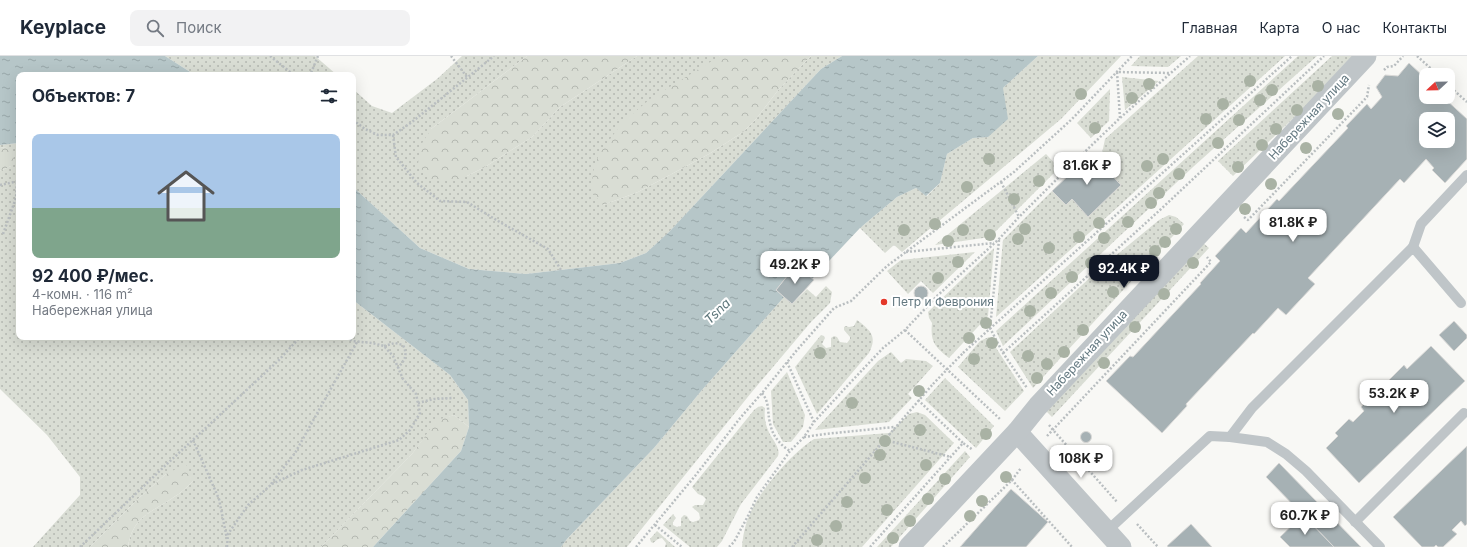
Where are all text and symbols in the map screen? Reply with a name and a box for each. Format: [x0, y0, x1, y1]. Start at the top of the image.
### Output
search box [130, 10, 410, 46]
text: Keyplace [20, 16, 106, 39]
icon: search [144, 17, 166, 39]
text: Поиск [176, 18, 222, 37]
text: Главная [1182, 19, 1237, 36]
text: Карта [1259, 19, 1300, 36]
text: О нас [1322, 19, 1360, 36]
text: Контакты [1382, 19, 1447, 36]
north arrow [1419, 68, 1455, 104]
map controls [1419, 68, 1455, 148]
street label: Набережная улица [1265, 71, 1352, 163]
icon: filters [318, 85, 340, 107]
text: Объектов: 7 [32, 86, 135, 106]
button: layers [1419, 112, 1455, 148]
pin: 81.6K ₽ [1050, 152, 1124, 186]
text: 81.6K ₽ [1063, 157, 1111, 173]
icon: home [150, 160, 222, 232]
pin: 81.8K ₽ [1256, 209, 1330, 243]
text: 81.8K ₽ [1269, 214, 1317, 230]
pin: 49.2K ₽ [758, 251, 832, 285]
pin: 92.4K ₽ [1087, 255, 1161, 289]
text: 49.2K ₽ [769, 256, 821, 272]
text: 92.4K ₽ [1098, 260, 1150, 276]
text: 92 400 ₽/мес. [32, 266, 154, 286]
text: 4-комн. · 116 m² [32, 286, 133, 302]
place label: Петр и Феврония [892, 294, 994, 309]
water label: Tsna [701, 295, 733, 327]
marker: Петр и Феврония [879, 297, 889, 307]
text: Набережная улица [32, 302, 153, 318]
street label: Набережная улица [1043, 307, 1130, 399]
pin: 53.2K ₽ [1357, 380, 1431, 414]
text: 53.2K ₽ [1368, 385, 1420, 401]
pin: 108K ₽ [1048, 445, 1114, 479]
text: 108K ₽ [1059, 450, 1103, 466]
pin: 60.7K ₽ [1268, 502, 1342, 536]
text: 60.7K ₽ [1280, 507, 1330, 523]

